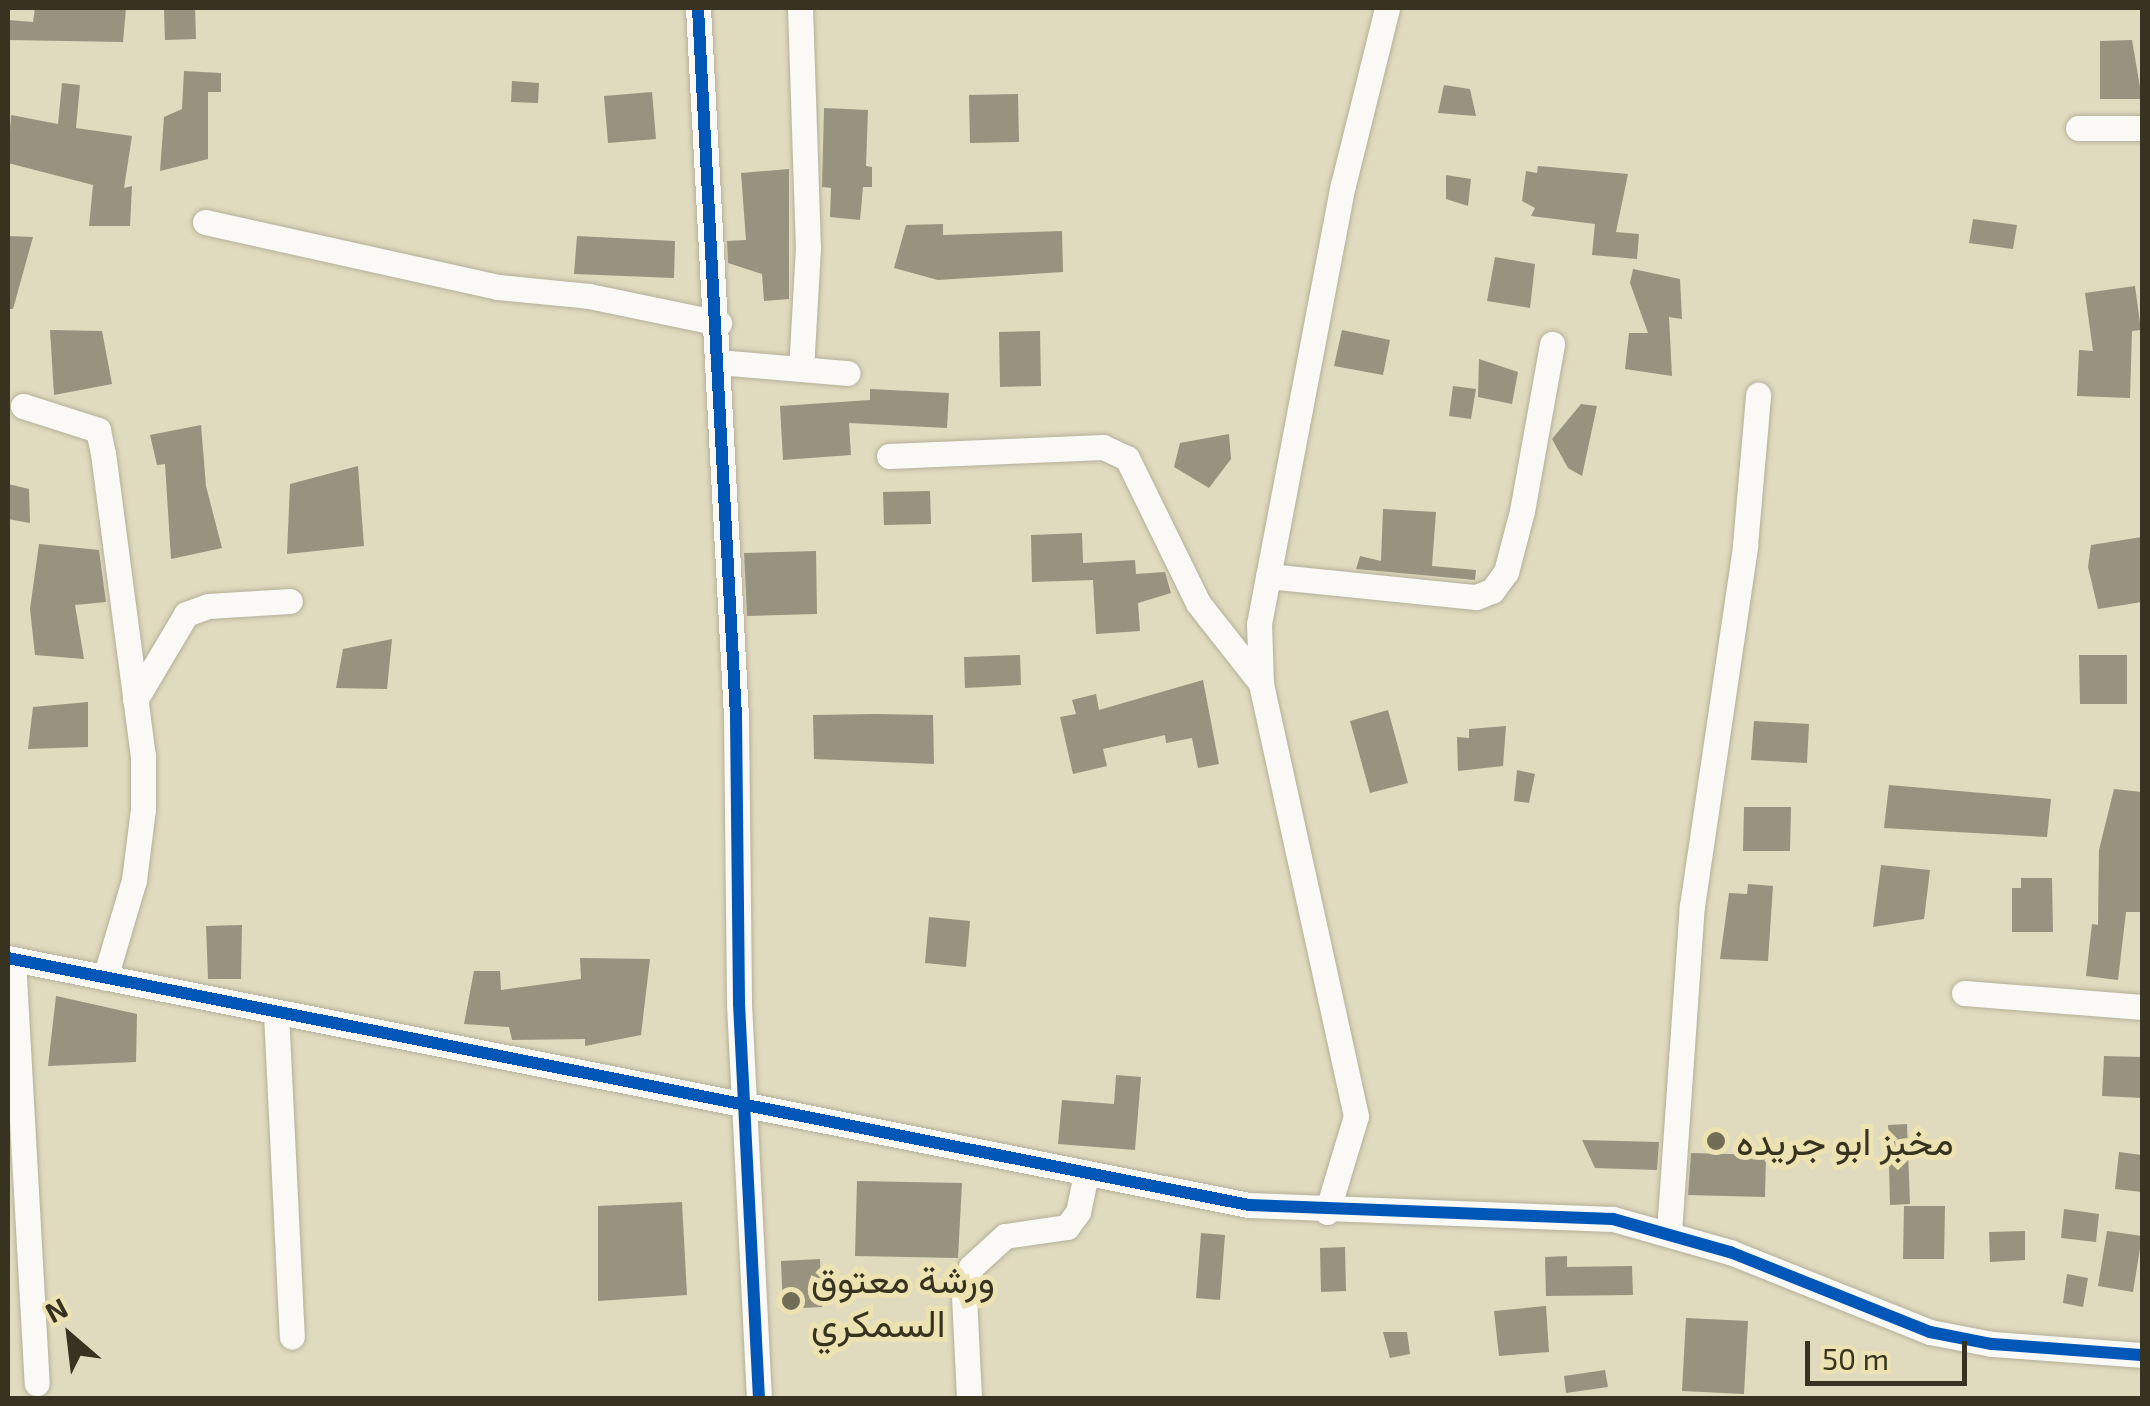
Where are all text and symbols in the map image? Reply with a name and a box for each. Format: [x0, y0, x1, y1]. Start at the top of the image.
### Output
place label: مخبز ابو جريده [1736, 1118, 1954, 1164]
marker: مخبز ابو جريده [1705, 1130, 1727, 1152]
place label: ورشة معتوق السمكري [811, 1256, 995, 1346]
north arrow [20, 1286, 120, 1386]
text: N [39, 1290, 73, 1329]
marker: ورشة معتوق السمكري [780, 1290, 802, 1312]
scale bar [1810, 1321, 1972, 1383]
text: 50 m [1822, 1340, 1889, 1376]

